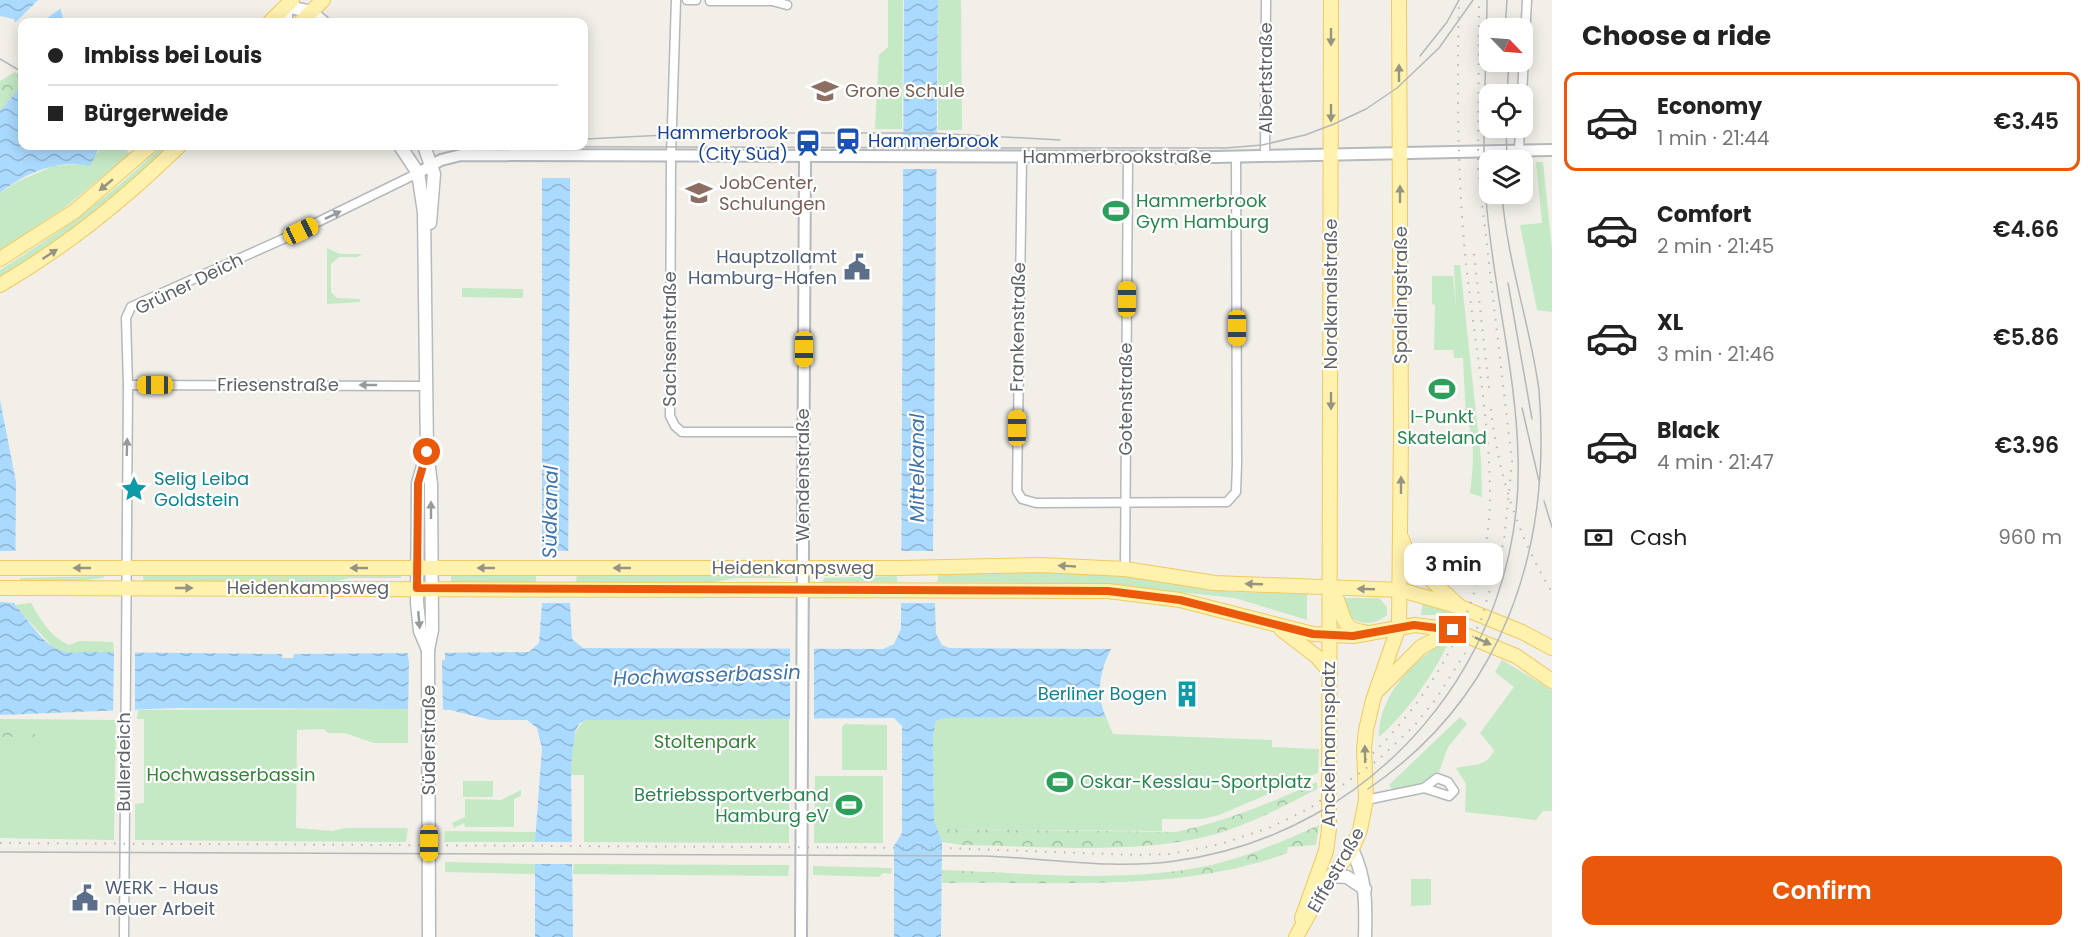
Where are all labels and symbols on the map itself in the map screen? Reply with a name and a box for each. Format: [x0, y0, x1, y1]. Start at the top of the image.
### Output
north arrow [1479, 18, 1533, 72]
street label: Albertstraße [1253, 22, 1278, 134]
one-way arrow [1326, 27, 1336, 46]
one-way arrow [1394, 63, 1404, 82]
school or university icon: Grone Schule [810, 76, 840, 106]
place label: Grone Schule [845, 78, 965, 103]
one-way arrow [1326, 104, 1336, 123]
place label: Hammerbrook (City Süd) [657, 120, 789, 166]
station icon: Hammerbrook [833, 126, 863, 156]
station icon: Hammerbrook (City Süd) [793, 128, 823, 158]
place label: Hammerbrook [868, 128, 999, 153]
street label: Hammerbrookstraße [1022, 144, 1212, 169]
place label: JobCenter, Schulungen [719, 170, 826, 216]
one-way arrow [98, 178, 114, 191]
school or university icon: JobCenter, Schulungen [684, 178, 714, 208]
one-way arrow [1395, 185, 1405, 204]
place label: Hammerbrook Gym Hamburg [1136, 188, 1269, 234]
sports icon: Hammerbrook Gym Hamburg [1101, 196, 1131, 226]
one-way arrow [325, 211, 342, 220]
car [281, 215, 321, 247]
street label: Nordkanalstraße [1318, 219, 1343, 369]
street label: Spaldingstraße [1388, 226, 1413, 364]
place label: Hauptzollamt Hamburg-Hafen [688, 244, 837, 290]
street label: Grüner Deich [131, 247, 247, 320]
one-way arrow [41, 249, 58, 260]
public building icon: Hauptzollamt Hamburg-Hafen [842, 252, 872, 282]
street label: Frankenstraße [1004, 262, 1031, 392]
street label: Sachsenstraße [657, 271, 682, 407]
car [1118, 281, 1136, 317]
car [1228, 310, 1246, 346]
car [795, 331, 813, 367]
street label: Gotenstraße [1113, 342, 1138, 456]
street label: Friesenstraße [217, 372, 339, 397]
sports icon: I-Punkt Skateland [1427, 374, 1457, 404]
car [137, 376, 173, 394]
one-way arrow [359, 380, 378, 390]
one-way arrow [1326, 391, 1336, 410]
place label: I-Punkt Skateland [1397, 404, 1487, 450]
street label: Wendenstraße [790, 408, 815, 542]
car [1008, 410, 1026, 446]
water label: Mittelkanal [903, 413, 931, 523]
one-way arrow [122, 437, 131, 456]
route start [413, 438, 440, 465]
water label: Südkanal [535, 465, 565, 559]
place label: Selig Leiba Goldstein [154, 466, 249, 512]
place icon: Selig Leiba Goldstein [119, 474, 149, 504]
one-way arrow [1396, 475, 1406, 494]
one-way arrow [426, 501, 436, 520]
callout: 3 min [1404, 543, 1502, 585]
street label: Heidenkampsweg [712, 555, 874, 580]
one-way arrow [1057, 562, 1076, 571]
one-way arrow [73, 563, 92, 573]
one-way arrow [350, 563, 369, 573]
one-way arrow [477, 563, 496, 573]
one-way arrow [612, 563, 631, 573]
street label: Heidenkampsweg [227, 575, 389, 600]
one-way arrow [1245, 579, 1264, 589]
one-way arrow [174, 583, 193, 593]
one-way arrow [1357, 584, 1376, 593]
one-way arrow [414, 611, 423, 630]
route end [1439, 616, 1466, 643]
one-way arrow [1474, 637, 1491, 646]
water label: Hochwasserbassin [613, 658, 801, 692]
street label: Anckelmannsplatz [1316, 661, 1341, 827]
building icon: Berliner Bogen [1172, 679, 1202, 709]
place label: Berliner Bogen [1038, 681, 1167, 706]
street label: Süderstraße [416, 685, 441, 795]
street label: Bullerdeich [111, 712, 136, 812]
park label: Stoltenpark [654, 729, 757, 754]
one-way arrow [1360, 744, 1370, 763]
park label: Hochwasserbassin [146, 762, 316, 787]
sports icon: Oskar-Kesslau-Sportplatz [1045, 767, 1075, 797]
place label: Oskar-Kesslau-Sportplatz [1080, 769, 1311, 794]
place label: Betriebssportverband Hamburg eV [634, 782, 829, 828]
sports icon: Betriebssportverband Hamburg eV [834, 790, 864, 820]
street label: Eiffestraße [1301, 822, 1370, 917]
car [420, 825, 438, 861]
place label: WERK - Haus neuer Arbeit [105, 875, 219, 921]
public building icon: WERK - Haus neuer Arbeit [70, 883, 100, 913]

